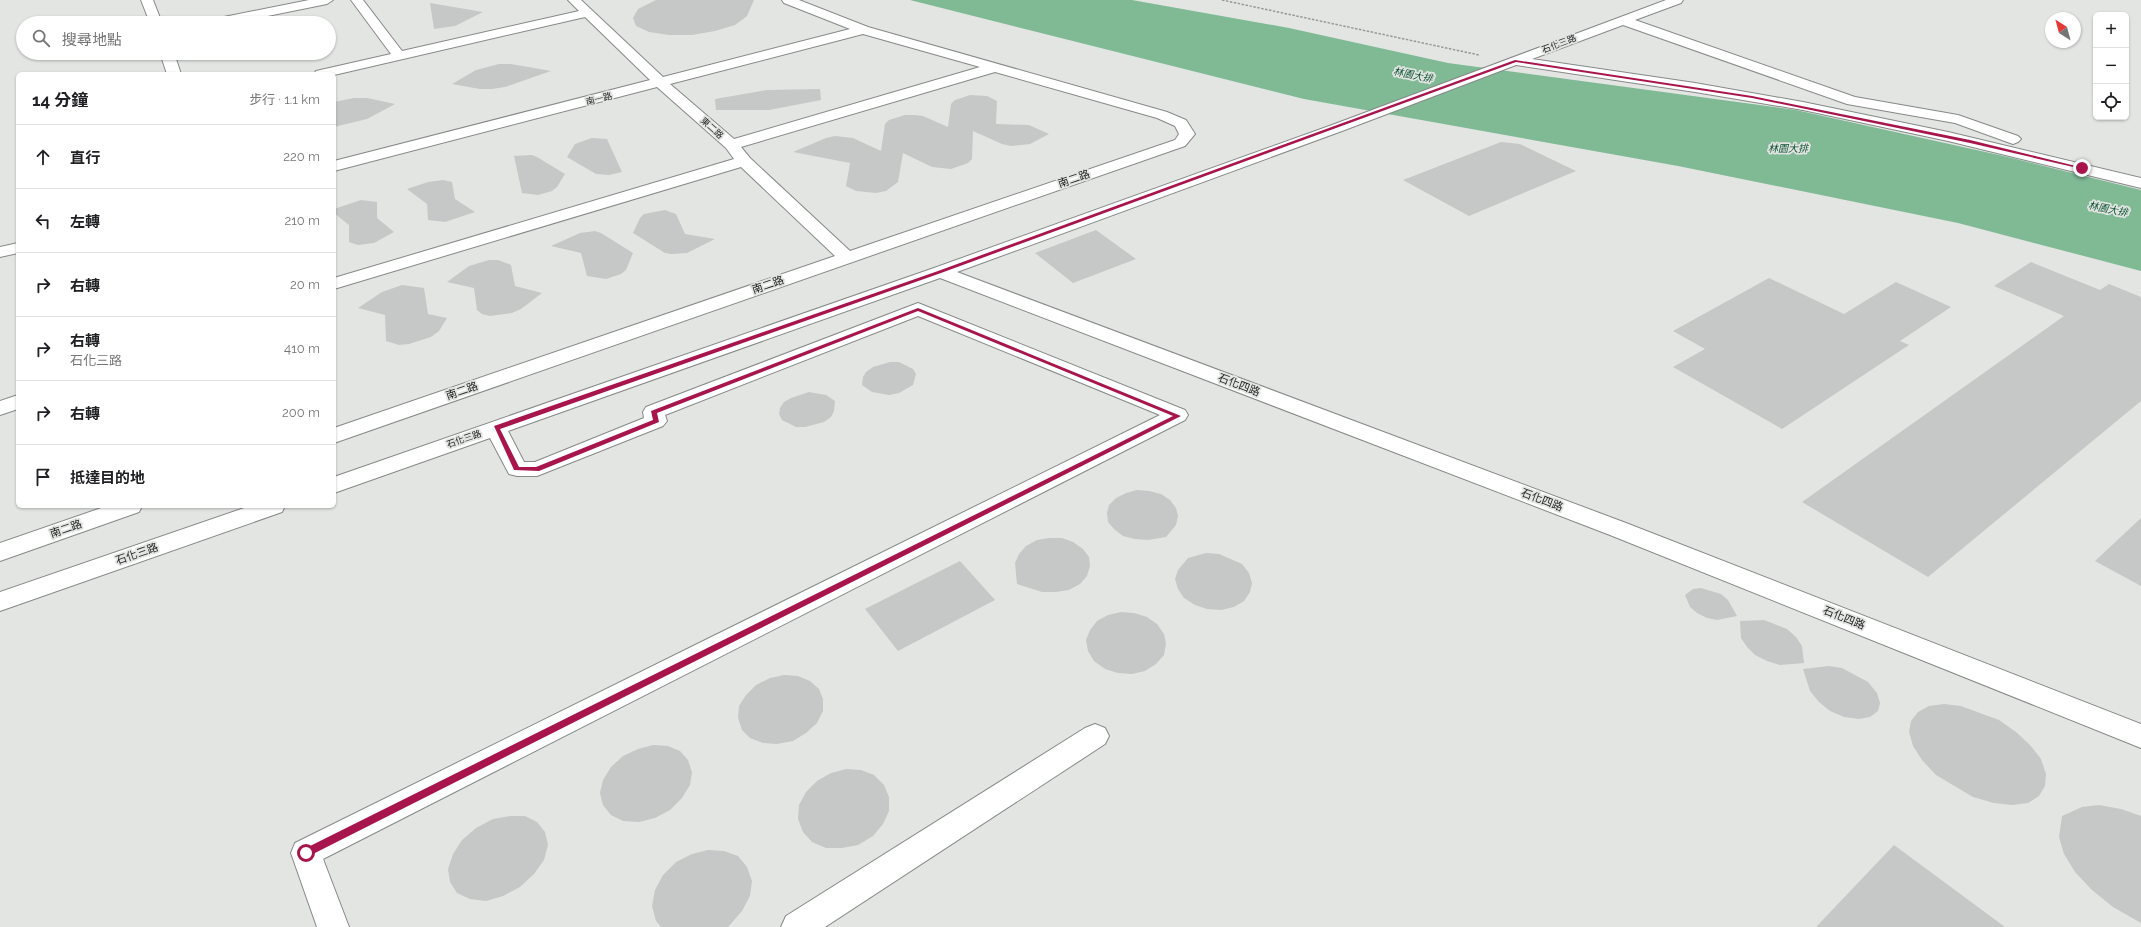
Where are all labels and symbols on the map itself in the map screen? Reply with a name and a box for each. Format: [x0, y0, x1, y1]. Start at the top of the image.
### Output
north arrow [2045, 12, 2081, 48]
street label: 石化三路 [1540, 32, 1578, 55]
water label: 林園大排 [1392, 66, 1436, 85]
street label: 南一路 [585, 91, 613, 107]
street label: 東二路 [699, 115, 725, 141]
water label: 林園大排 [1768, 143, 1810, 154]
route end [2073, 159, 2091, 177]
street label: 南二路 [1056, 167, 1092, 191]
water label: 林園大排 [2087, 200, 2131, 219]
street label: 南二路 [750, 273, 786, 297]
street label: 石化四路 [1216, 371, 1262, 399]
street label: 南二路 [444, 379, 480, 403]
street label: 石化三路 [445, 427, 483, 450]
street label: 石化四路 [1519, 486, 1565, 514]
street label: 南二路 [48, 517, 84, 541]
street label: 石化三路 [114, 541, 160, 567]
street label: 石化四路 [1821, 604, 1867, 632]
route start [297, 844, 315, 862]

